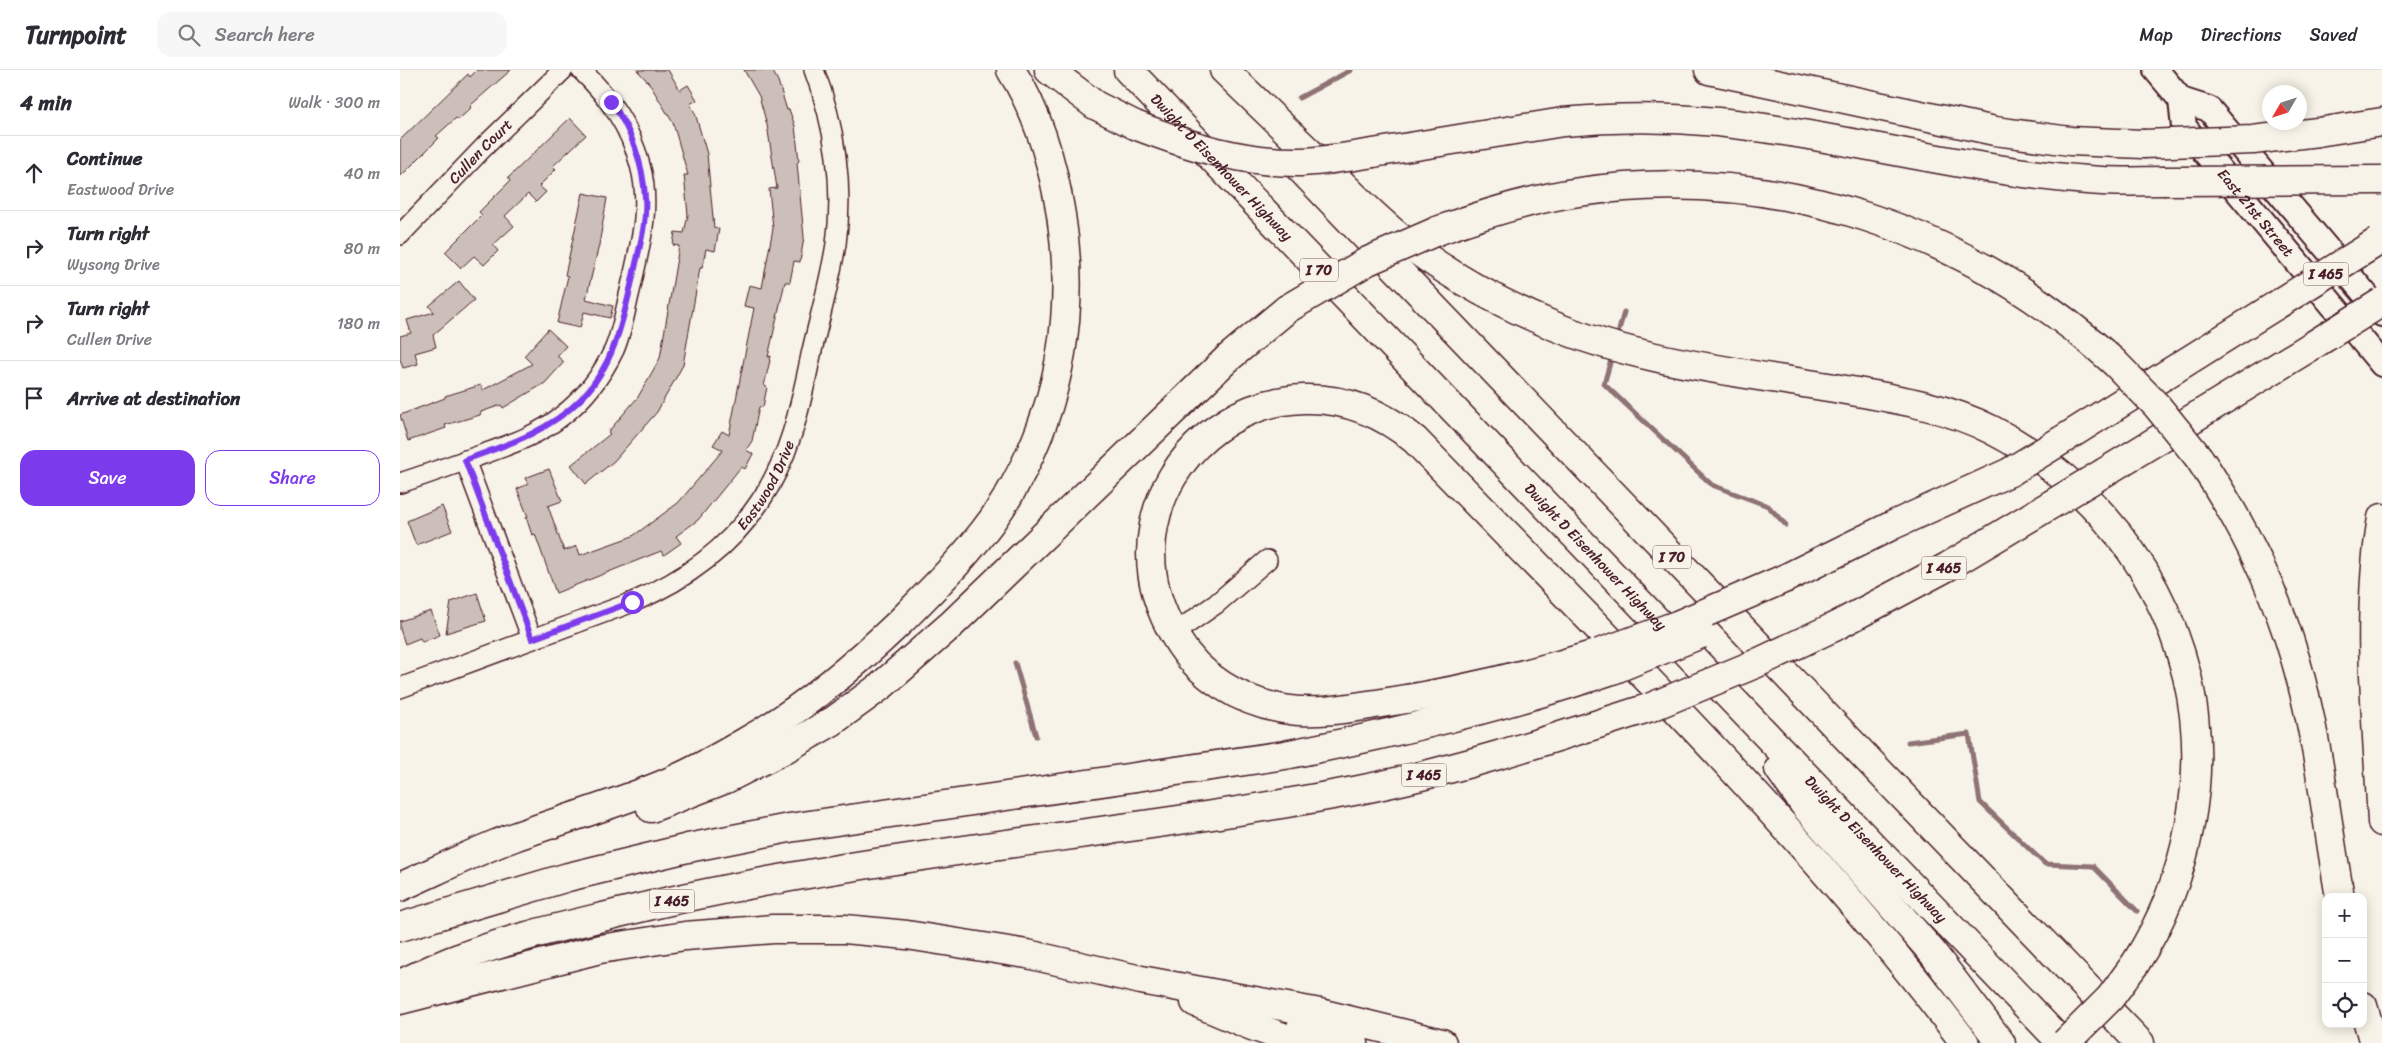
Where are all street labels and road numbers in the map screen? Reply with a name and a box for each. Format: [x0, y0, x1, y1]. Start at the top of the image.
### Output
street label: Dwight D Eisenhower Highway [1144, 87, 1299, 248]
street label: Cullen Court [442, 112, 519, 190]
street label: East 21st Street [2211, 163, 2301, 263]
road number: I 70 [1300, 258, 1338, 282]
road number: I 465 [2304, 262, 2348, 285]
street label: Eastwood Drive [730, 436, 802, 536]
street label: Dwight D Eisenhower Highway [1518, 477, 1673, 637]
road number: I 70 [1653, 546, 1691, 568]
road number: I 465 [1922, 556, 1966, 579]
road number: I 465 [1402, 764, 1446, 786]
street label: Dwight D Eisenhower Highway [1798, 769, 1954, 929]
road number: I 465 [650, 889, 694, 912]

